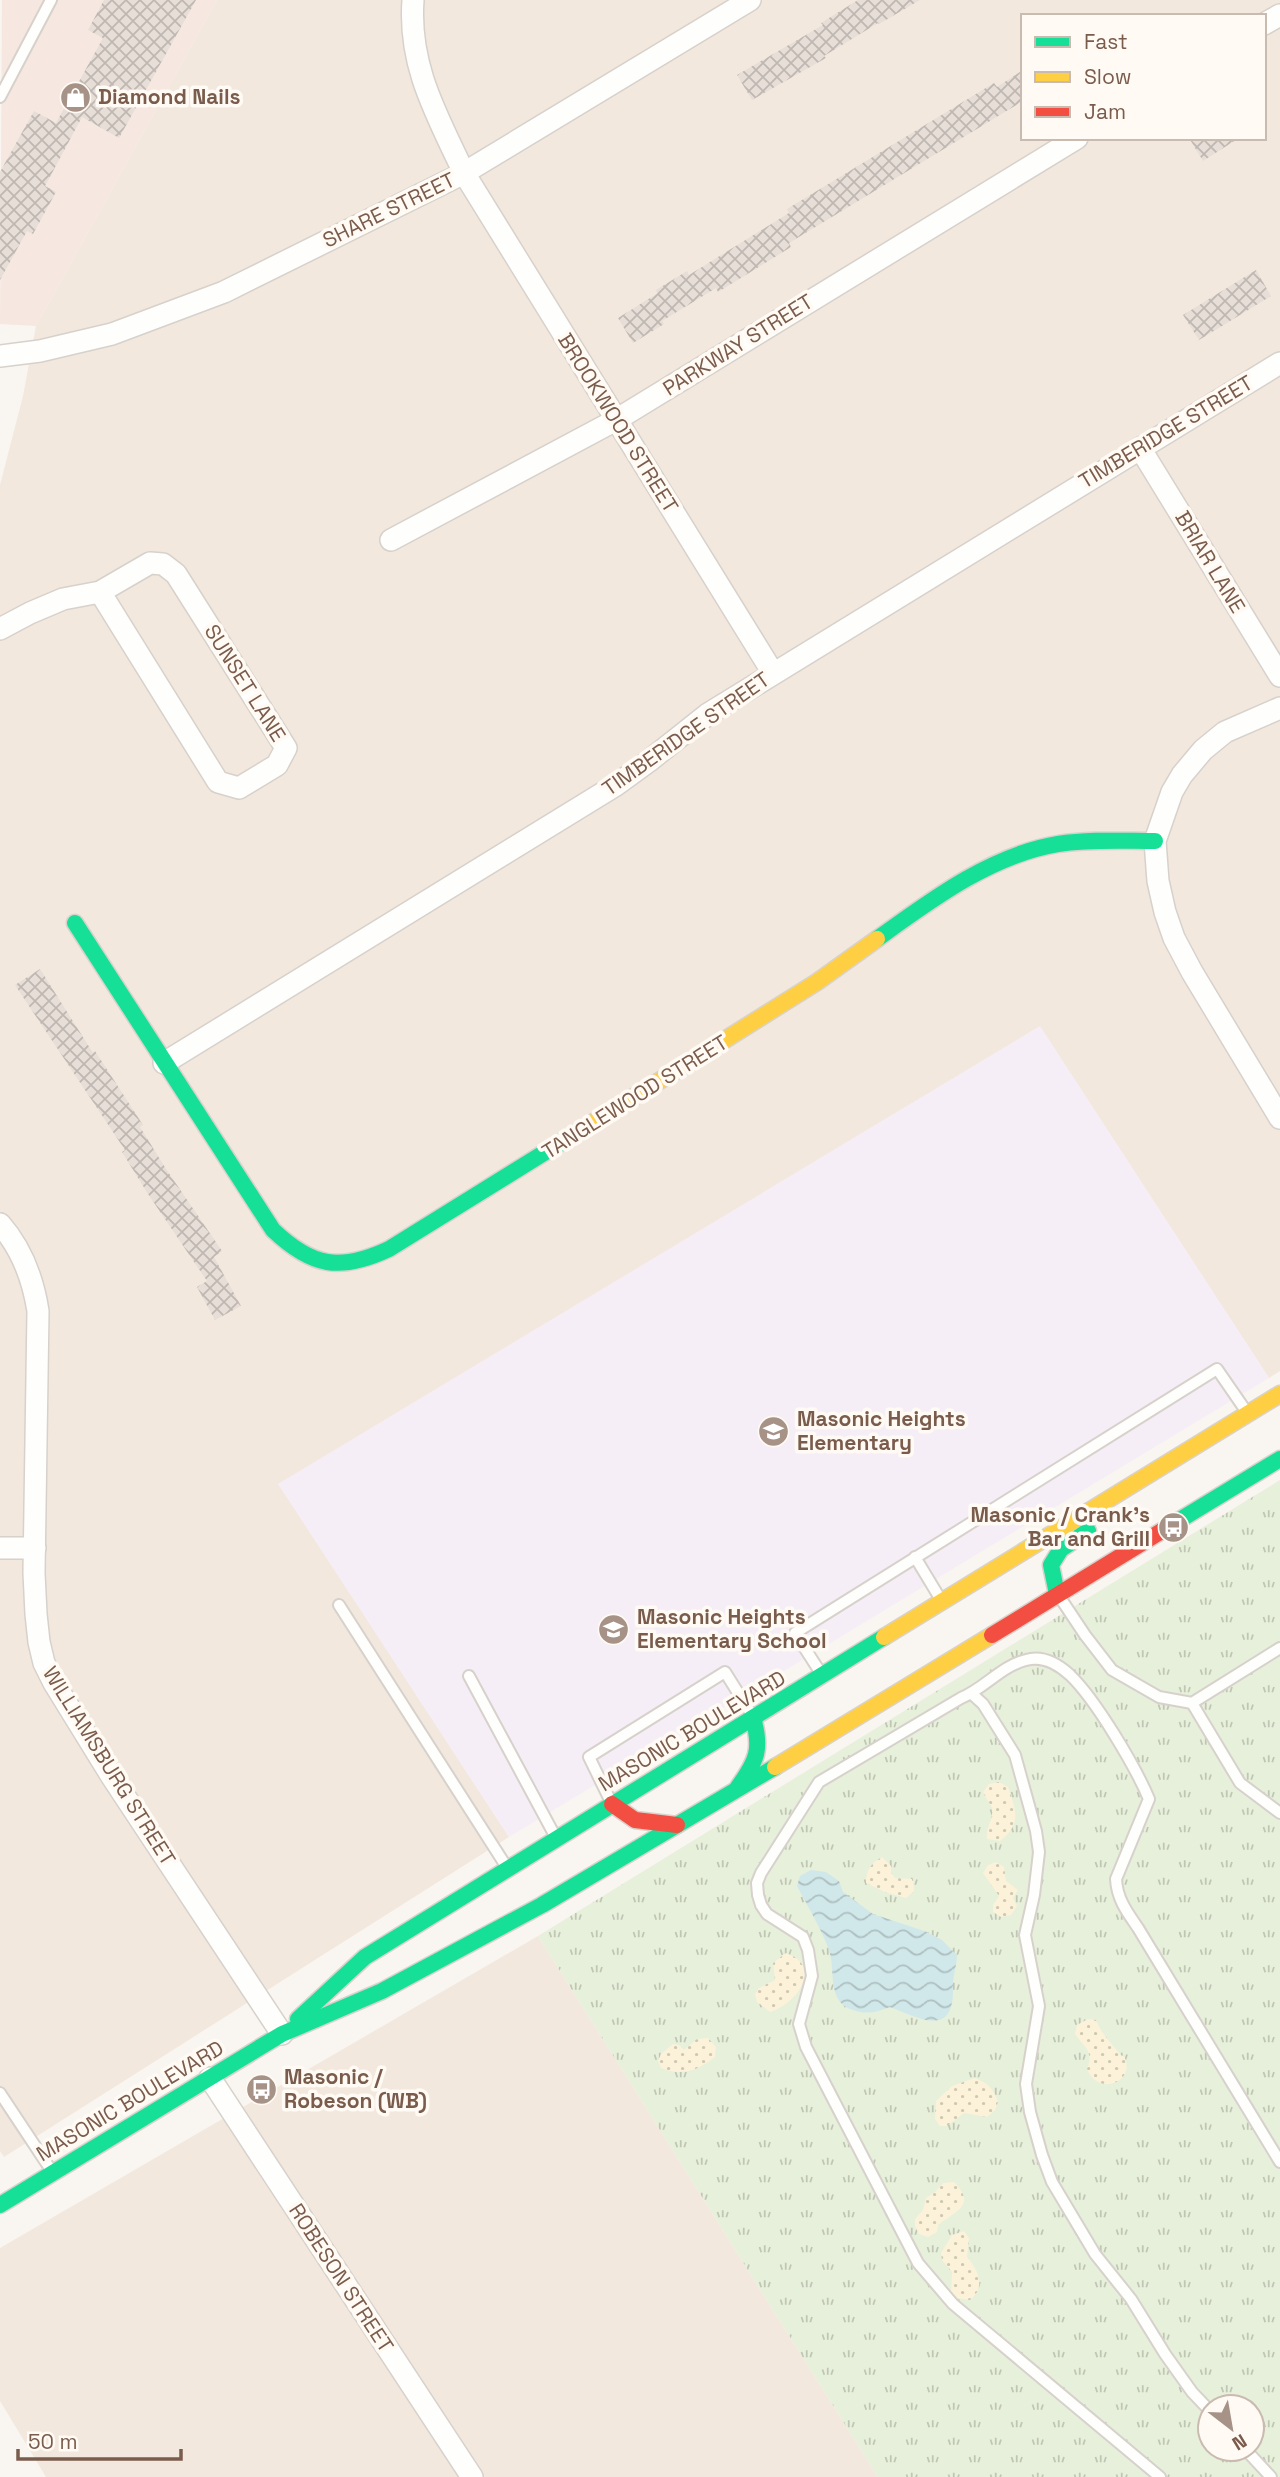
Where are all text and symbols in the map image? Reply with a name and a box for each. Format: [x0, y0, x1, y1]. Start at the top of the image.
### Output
legend [1021, 14, 1266, 140]
text: Fast [1084, 28, 1128, 55]
text: Slow [1084, 63, 1132, 90]
shop icon: Diamond Nails [58, 80, 92, 114]
place label: Diamond Nails [98, 83, 241, 110]
text: Jam [1084, 98, 1126, 125]
street label: SHARE STREET [318, 166, 459, 253]
street label: PARKWAY STREET [658, 288, 818, 402]
street label: BROOKWOOD STREET [552, 328, 685, 518]
street label: TIMBERIDGE STREET [1074, 369, 1258, 494]
street label: BRIAR LANE [1169, 506, 1252, 618]
street label: SUNSET LANE [199, 619, 292, 746]
street label: TIMBERIDGE STREET [597, 666, 775, 802]
street label: TANGLEWOOD STREET [537, 1028, 733, 1165]
place label: Masonic Heights Elementary [797, 1405, 966, 1456]
school or university icon: Masonic Heights Elementary [757, 1414, 791, 1448]
place label: Masonic / Crank's Bar and Grill [970, 1501, 1150, 1552]
bus stop icon: Masonic / Crank's Bar and Grill [1156, 1510, 1190, 1544]
place label: Masonic Heights Elementary School [637, 1603, 827, 1654]
school or university icon: Masonic Heights Elementary School [597, 1612, 631, 1646]
street label: WILLIAMSBURG STREET [37, 1661, 182, 1870]
street label: MASONIC BOULEVARD [593, 1664, 790, 1797]
street label: MASONIC BOULEVARD [31, 2034, 228, 2167]
place label: Masonic / Robeson (WB) [284, 2063, 427, 2114]
bus stop icon: Masonic / Robeson (WB) [244, 2072, 278, 2106]
street label: ROBESON STREET [283, 2198, 400, 2357]
north arrow [1196, 2393, 1266, 2463]
scale bar [18, 2418, 180, 2462]
text: 50 m [28, 2428, 78, 2455]
text: N [1228, 2428, 1251, 2456]

